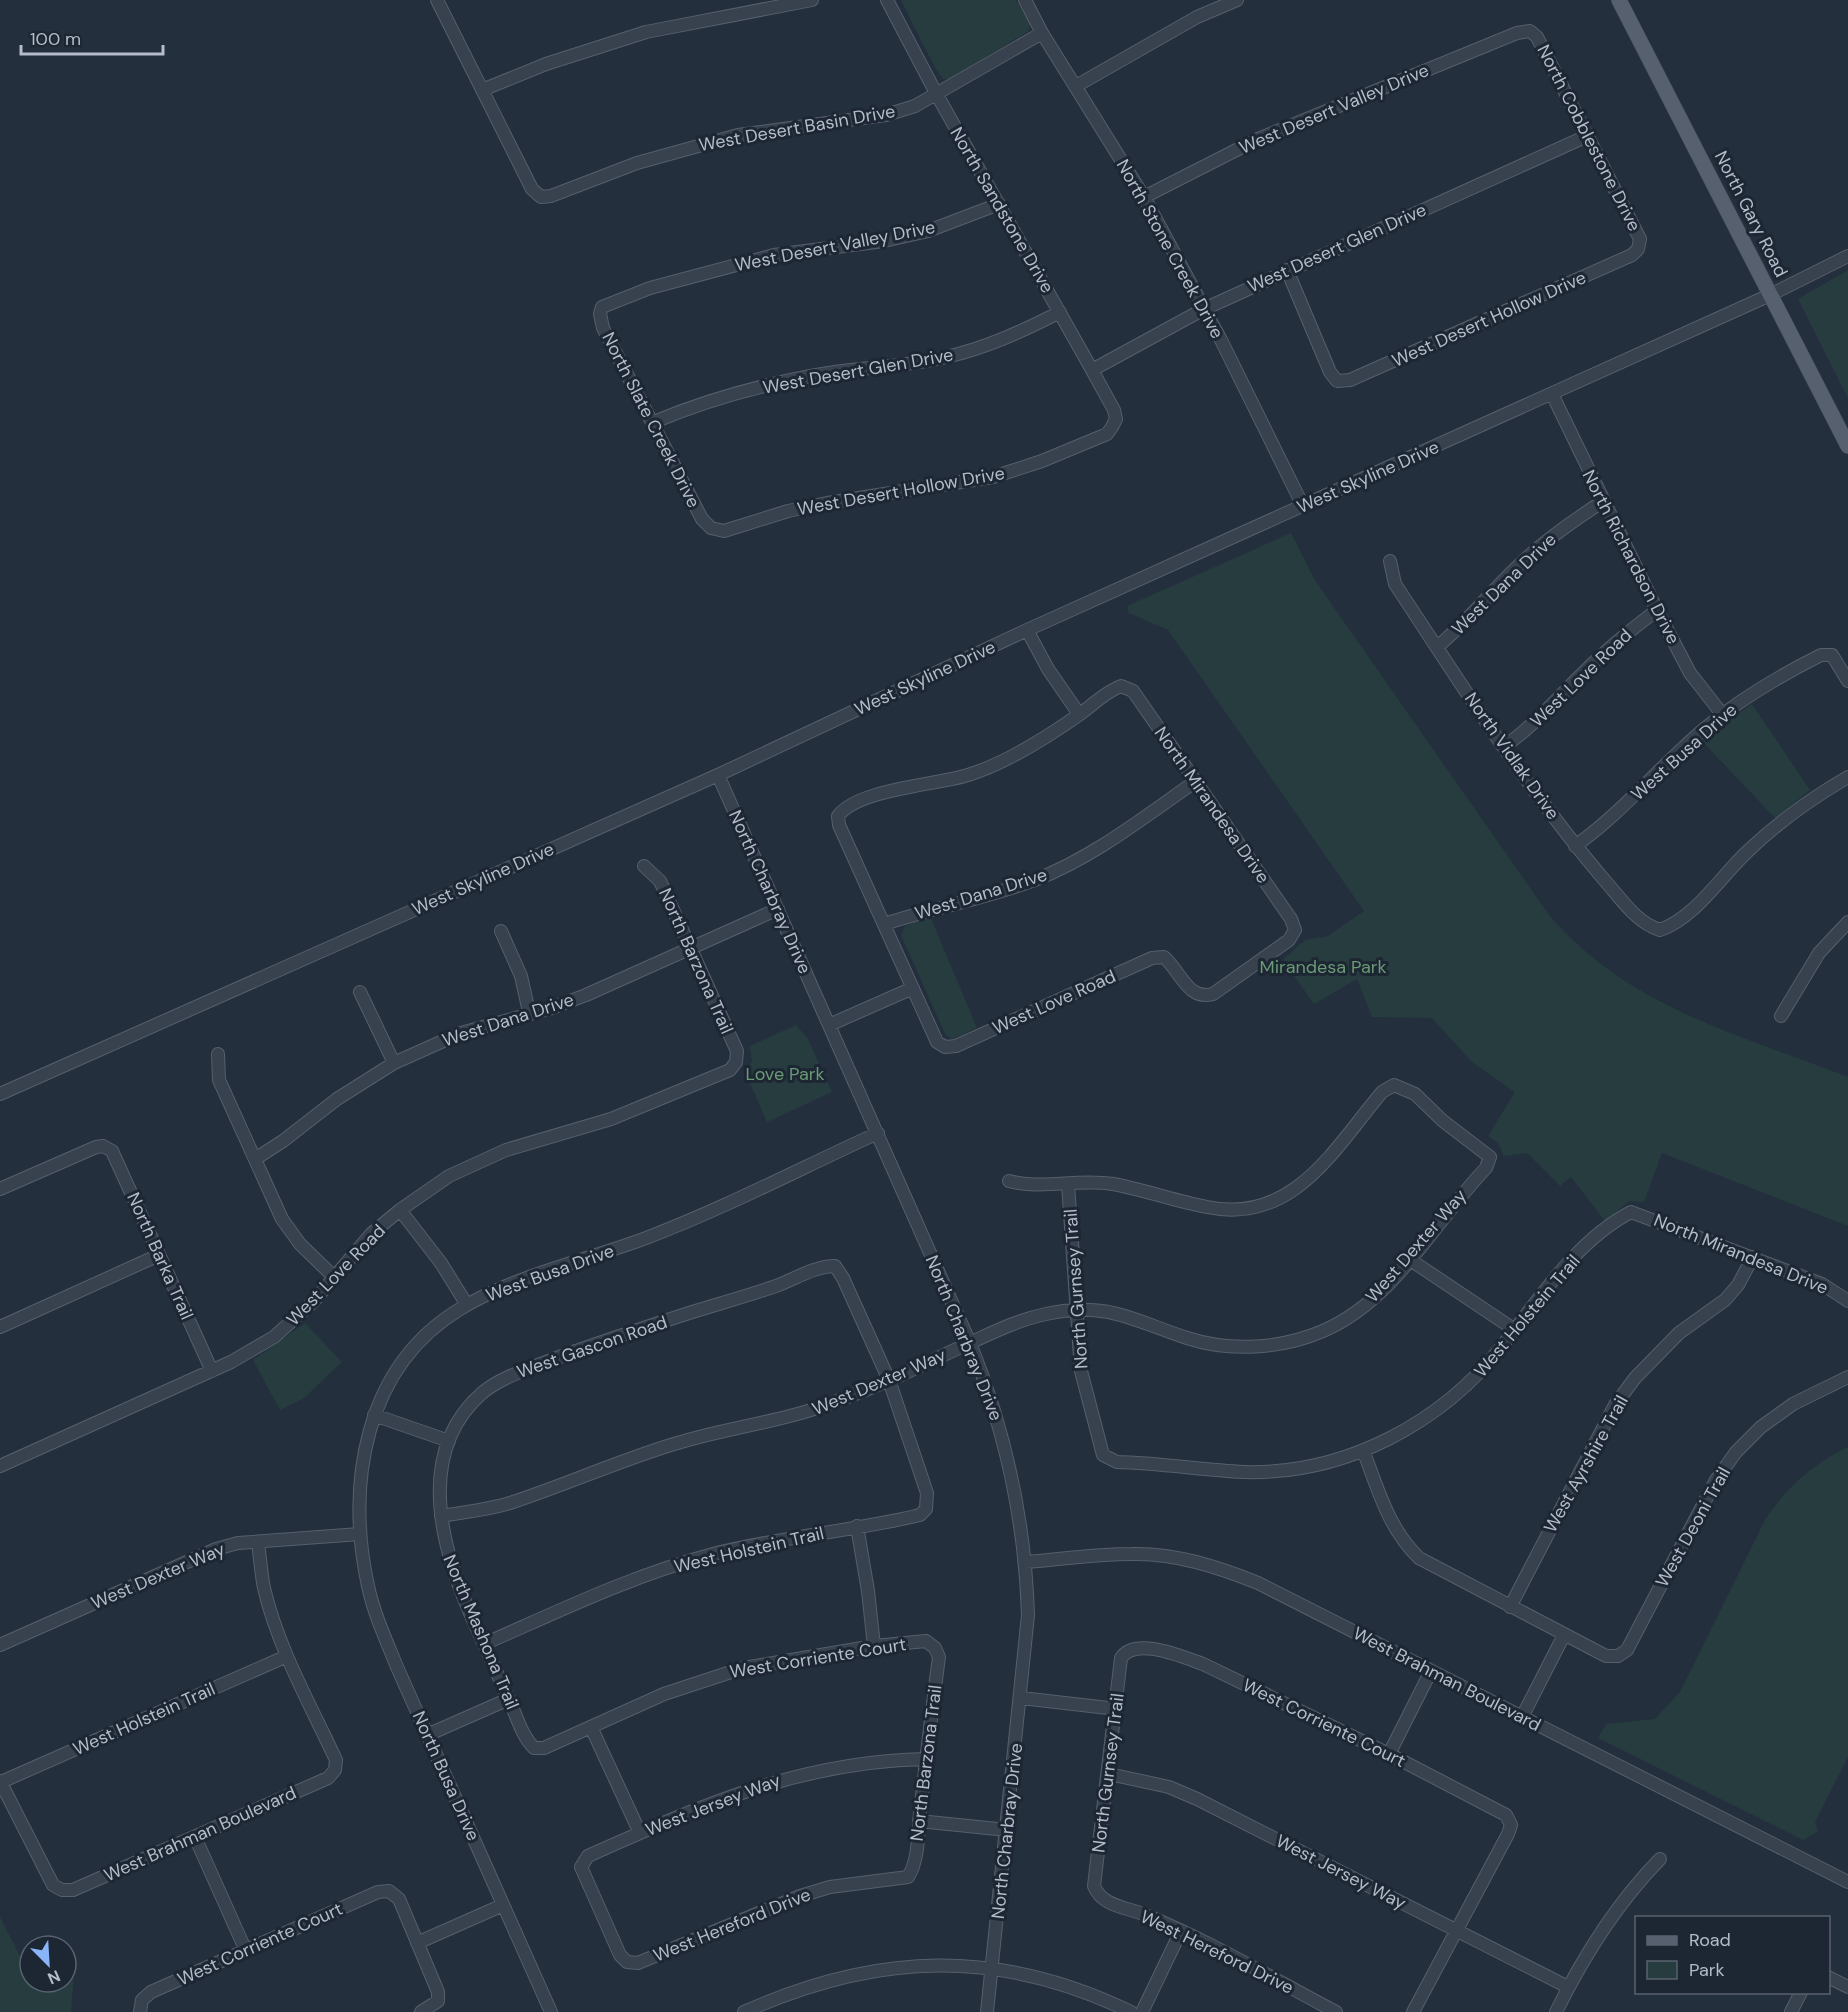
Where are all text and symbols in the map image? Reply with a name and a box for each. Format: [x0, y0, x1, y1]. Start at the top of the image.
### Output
scale bar [21, 18, 164, 56]
text: 100 m [30, 27, 81, 51]
street label: North Cobblestone Drive [1531, 41, 1647, 235]
street label: West Desert Valley Drive [1236, 58, 1432, 160]
street label: West Desert Basin Drive [697, 99, 897, 157]
street label: North Sandstone Drive [945, 123, 1059, 297]
street label: North Gary Road [1709, 147, 1793, 281]
street label: North Stone Creek Drive [1111, 155, 1229, 343]
street label: West Desert Glen Drive [1244, 198, 1430, 298]
street label: West Desert Valley Drive [733, 215, 937, 277]
street label: West Desert Hollow Drive [1388, 265, 1590, 373]
street label: North Slate Creek Drive [596, 328, 706, 512]
street label: West Desert Glen Drive [761, 342, 955, 400]
street label: West Skyline Drive [1293, 435, 1443, 519]
street label: West Desert Hollow Drive [795, 461, 1007, 521]
street label: North Richardson Drive [1577, 466, 1685, 648]
street label: West Dana Drive [1446, 528, 1562, 640]
street label: West Love Road [1525, 623, 1637, 733]
street label: West Skyline Drive [851, 635, 999, 721]
street label: North Vidlak Drive [1459, 688, 1565, 824]
street label: West Busa Drive [1626, 698, 1742, 806]
street label: North Mirandesa Drive [1149, 722, 1275, 888]
street label: North Charbray Drive [723, 806, 817, 978]
street label: West Skyline Drive [408, 837, 558, 921]
street label: West Dana Drive [912, 863, 1050, 925]
street label: North Barzona Trail [653, 884, 739, 1038]
park label: Mirandesa Park [1260, 955, 1386, 979]
street label: West Love Road [989, 964, 1119, 1040]
street label: West Dana Drive [439, 987, 577, 1053]
park label: Love Park [746, 1062, 824, 1086]
street label: West Dexter Way [1360, 1184, 1472, 1308]
street label: North Barka Trail [121, 1189, 199, 1323]
street label: North Gurnsey Trail [1058, 1208, 1094, 1370]
street label: North Mirandesa Drive [1650, 1208, 1832, 1300]
street label: West Love Road [281, 1219, 391, 1331]
street label: West Busa Drive [483, 1239, 617, 1307]
street label: West Holstein Trail [1469, 1250, 1585, 1382]
street label: North Charbray Drive [920, 1252, 1008, 1424]
street label: West Gascon Road [514, 1310, 670, 1384]
street label: West Dexter Way [809, 1343, 949, 1421]
street label: West Ayrshire Trail [1538, 1391, 1634, 1537]
street label: West Deoni Trail [1650, 1463, 1736, 1591]
street label: West Holstein Trail [672, 1521, 826, 1579]
street label: West Dexter Way [88, 1537, 228, 1615]
street label: North Mashona Trail [438, 1551, 524, 1713]
street label: West Brahman Boulevard [1349, 1621, 1545, 1737]
street label: West Corriente Court [728, 1632, 908, 1684]
street label: West Corriente Court [1239, 1673, 1409, 1773]
street label: West Holstein Trail [69, 1677, 219, 1761]
street label: North Barzona Trail [905, 1684, 947, 1842]
street label: North Gurnsey Trail [1086, 1692, 1130, 1854]
street label: North Busa Drive [407, 1707, 485, 1845]
street label: North Charbray Drive [986, 1742, 1028, 1920]
street label: West Jersey Way [642, 1768, 784, 1842]
street label: West Brahman Boulevard [100, 1781, 300, 1887]
street label: West Jersey Way [1272, 1829, 1410, 1915]
street label: West Hereford Drive [650, 1882, 814, 1968]
street label: West Corriente Court [174, 1897, 346, 1991]
street label: West Hereford Drive [1136, 1904, 1298, 2000]
legend [1635, 1916, 1830, 1994]
text: Road [1689, 1928, 1731, 1952]
north arrow [18, 1934, 78, 1994]
text: Park [1689, 1958, 1725, 1982]
text: N [44, 1965, 63, 1989]

